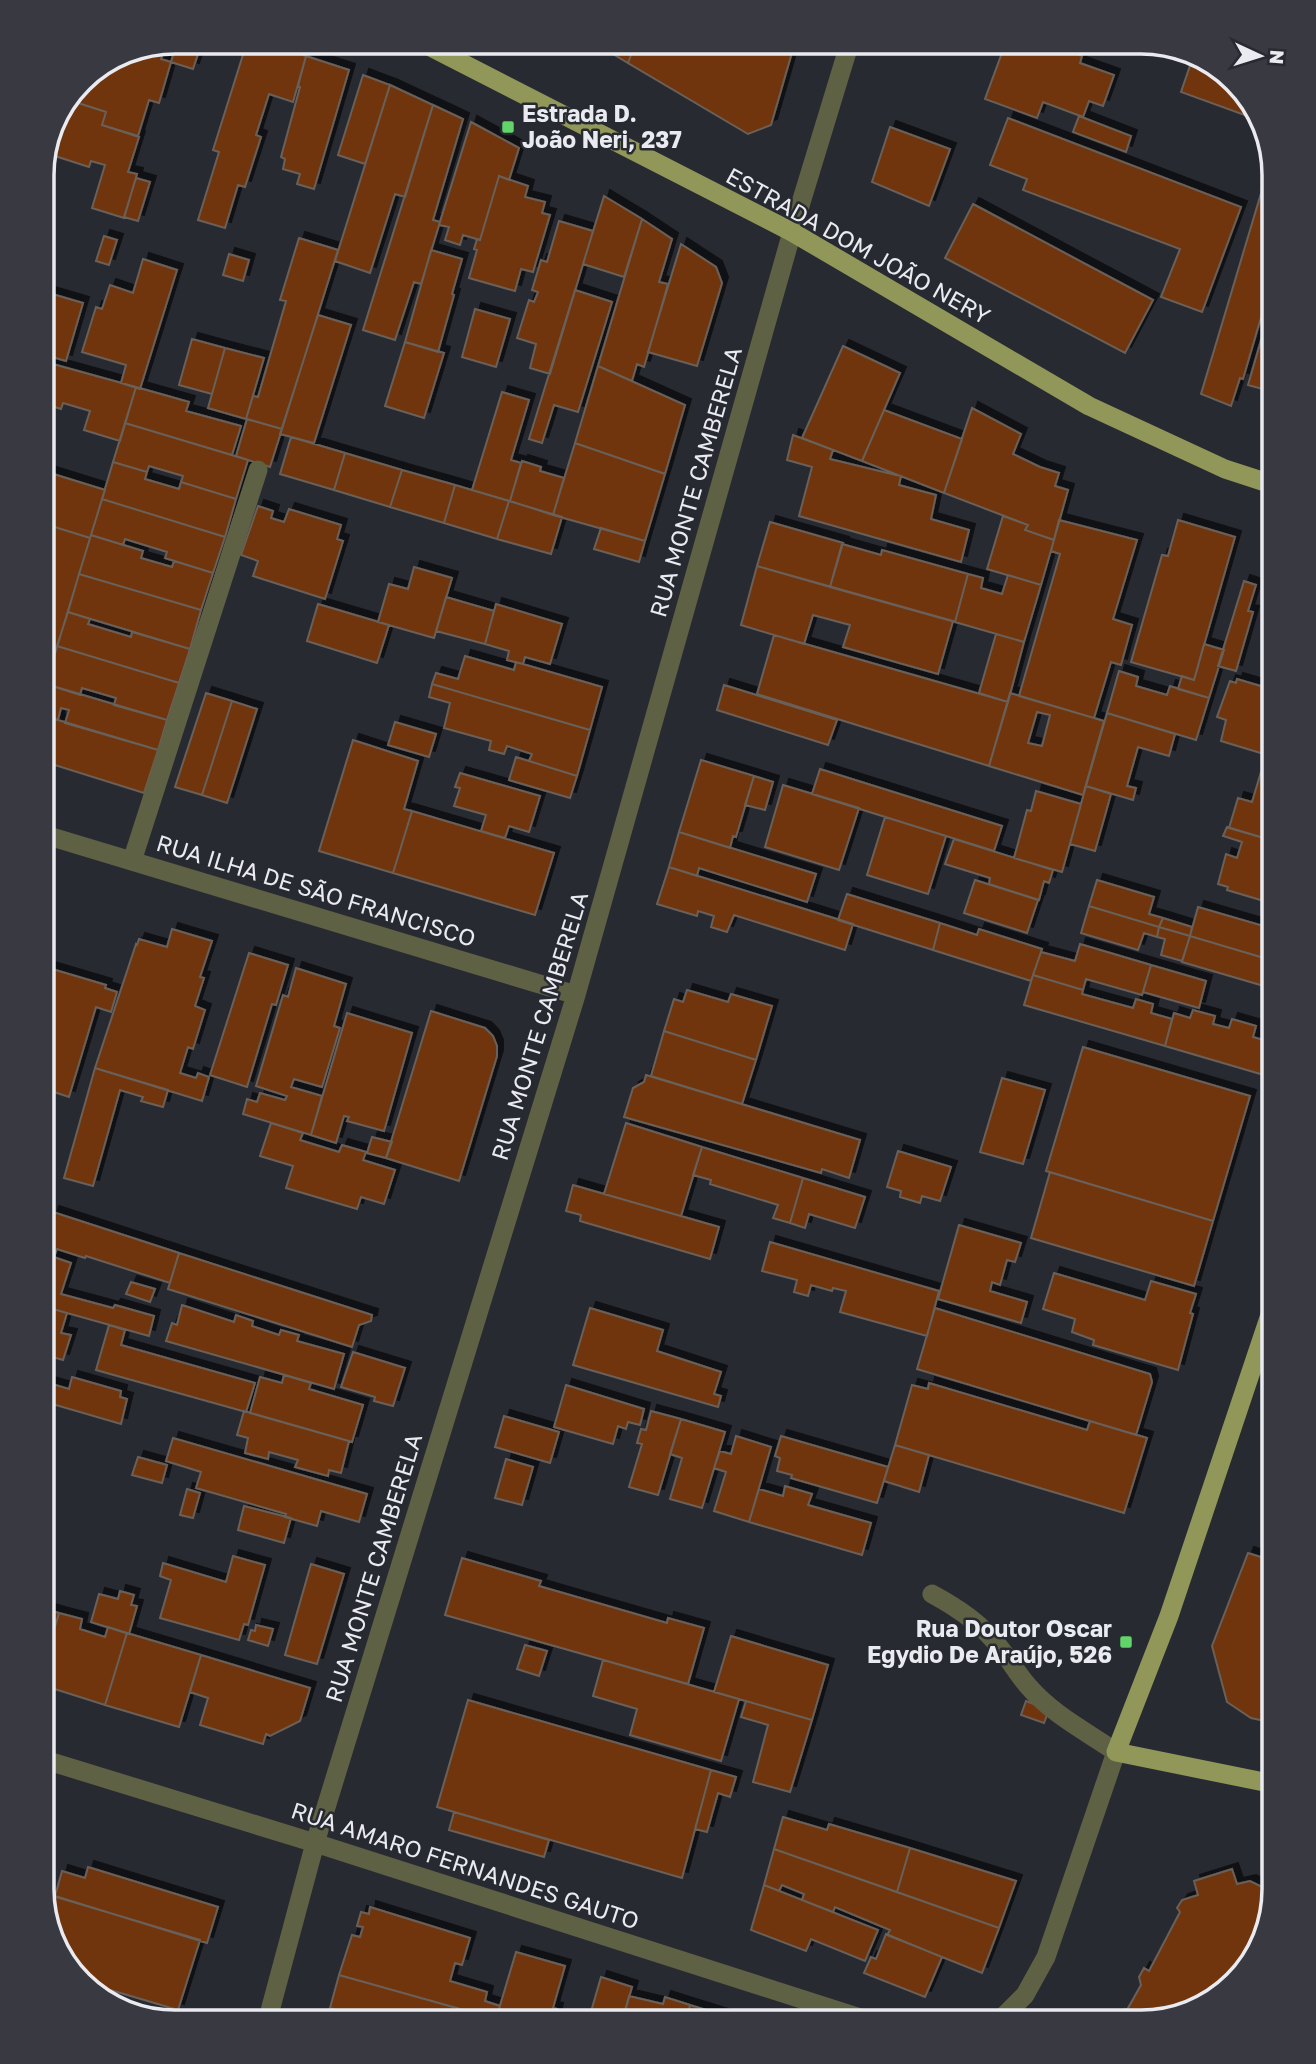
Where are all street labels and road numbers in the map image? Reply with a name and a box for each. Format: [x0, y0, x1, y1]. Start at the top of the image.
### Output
street label: ESTRADA DOM JOÃO NERY [722, 161, 996, 330]
street label: RUA MONTE CAMBERELA [643, 343, 747, 620]
street label: RUA ILHA DE SÃO FRANCISCO [153, 828, 479, 952]
street label: RUA MONTE CAMBERELA [485, 888, 593, 1164]
street label: RUA MONTE CAMBERELA [319, 1430, 427, 1706]
street label: RUA AMARO FERNANDES GAUTO [288, 1795, 643, 1935]

